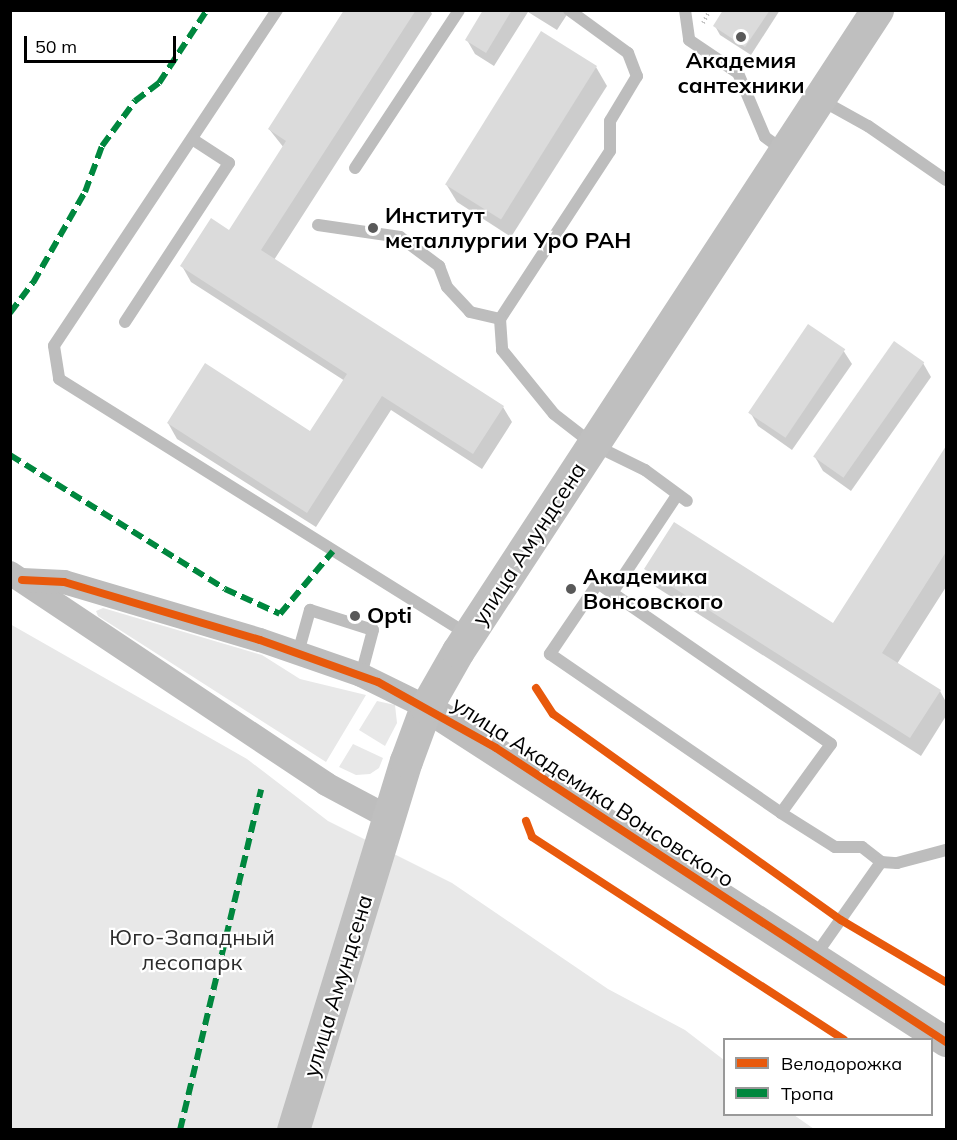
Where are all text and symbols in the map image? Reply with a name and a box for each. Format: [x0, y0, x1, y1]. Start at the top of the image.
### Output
scale bar [27, 24, 178, 62]
marker: Академия сантехники [734, 30, 748, 44]
text: 50 m [35, 35, 77, 58]
place label: Академия сантехники [677, 47, 805, 98]
place label: Институт металлургии УрО РАН [385, 202, 631, 254]
marker: Институт металлургии УрО РАН [366, 221, 380, 235]
street label: улица Амундсена [466, 458, 592, 630]
place label: Академика Вонсовского [583, 563, 723, 614]
marker: Академика Вонсовского [564, 582, 578, 596]
place label: Opti [367, 603, 412, 629]
marker: Opti [348, 609, 362, 623]
street label: улица Академика Вонсовского [447, 691, 739, 893]
street label: улица Амундсена [298, 892, 378, 1080]
park label: Юго-Западный лесопарк [109, 924, 275, 975]
legend [723, 1038, 933, 1116]
text: Велодорожка [781, 1052, 902, 1075]
text: Тропа [781, 1082, 834, 1105]

